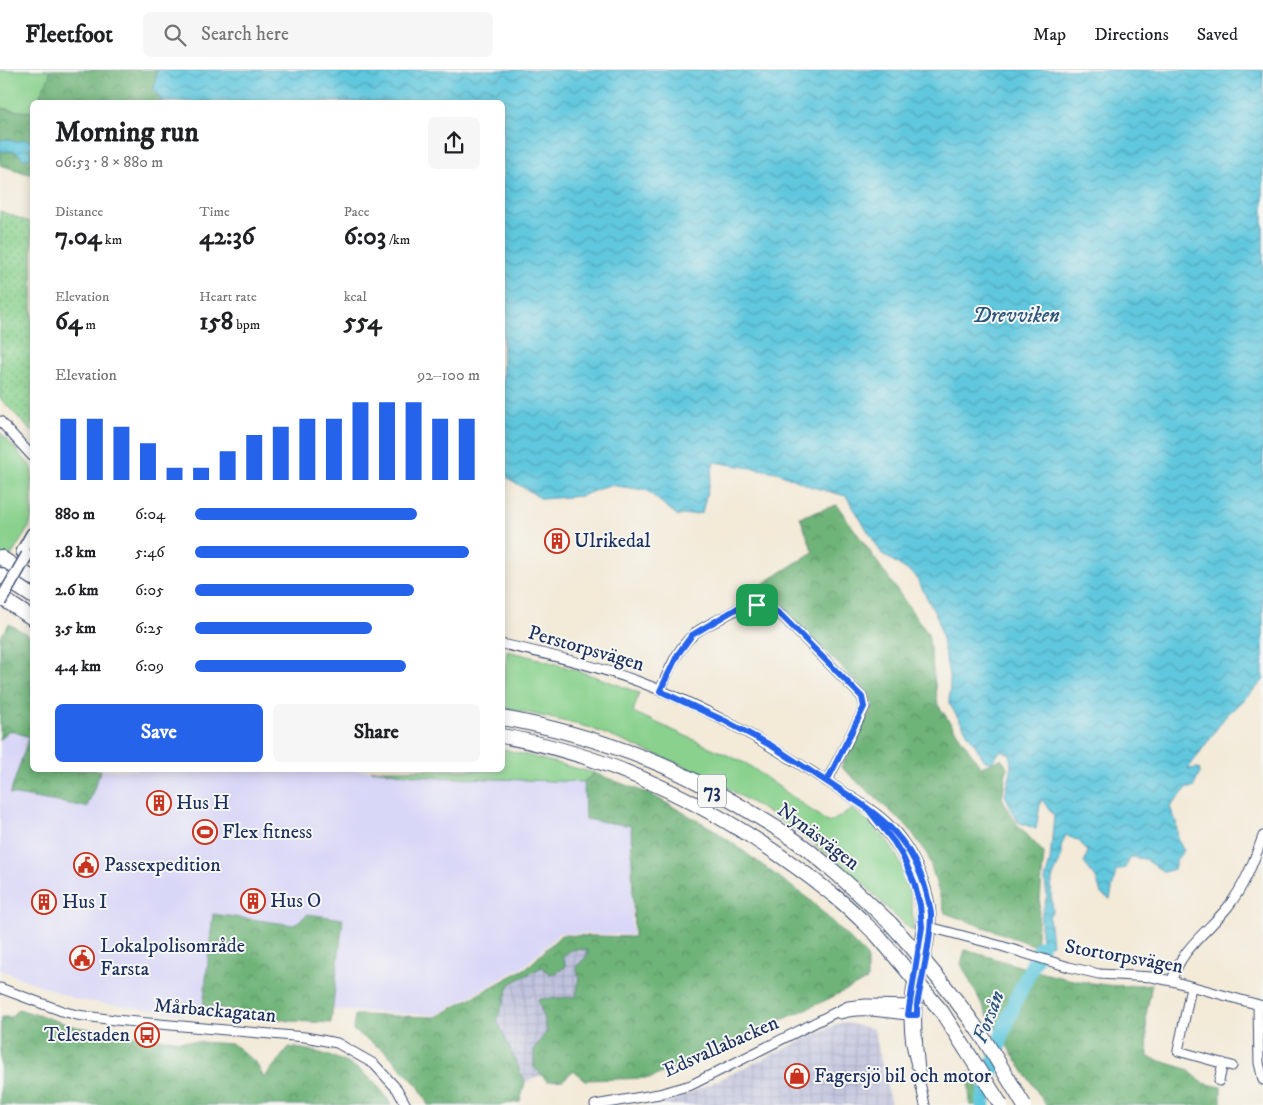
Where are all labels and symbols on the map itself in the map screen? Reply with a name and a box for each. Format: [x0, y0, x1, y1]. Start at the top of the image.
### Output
water label: Drevviken [972, 303, 1060, 329]
building icon: Ulrikedal [544, 528, 570, 554]
place label: Ulrikedal [574, 529, 651, 554]
pin [736, 584, 778, 626]
street label: Perstorpsvägen [525, 620, 648, 678]
road number: 73 [698, 774, 726, 808]
building icon: Hus H [146, 790, 172, 816]
place label: Hus H [176, 791, 230, 816]
street label: Nynäsvägen [772, 798, 865, 876]
sports icon: Flex fitness [192, 819, 218, 845]
place label: Flex fitness [222, 820, 313, 845]
public building icon: Passexpedition [73, 852, 99, 878]
place label: Passexpedition [104, 853, 221, 878]
building icon: Hus O [240, 888, 266, 914]
building icon: Hus I [31, 889, 57, 915]
place label: Hus O [270, 889, 321, 914]
place label: Hus I [62, 890, 107, 915]
place label: Lokalpolisområde Farsta [100, 934, 245, 982]
street label: Stortorpsvägen [1063, 934, 1186, 980]
public building icon: Lokalpolisområde Farsta [69, 945, 95, 971]
water label: Forsån [967, 987, 1011, 1047]
street label: Mårbackagatan [153, 993, 278, 1029]
street label: Edsvallabacken [659, 1010, 783, 1084]
bus stop icon: Telestaden [134, 1022, 160, 1048]
place label: Telestaden [44, 1023, 131, 1048]
shop icon: Fagersjö bil och motor [784, 1063, 810, 1089]
place label: Fagersjö bil och motor [814, 1064, 992, 1089]

